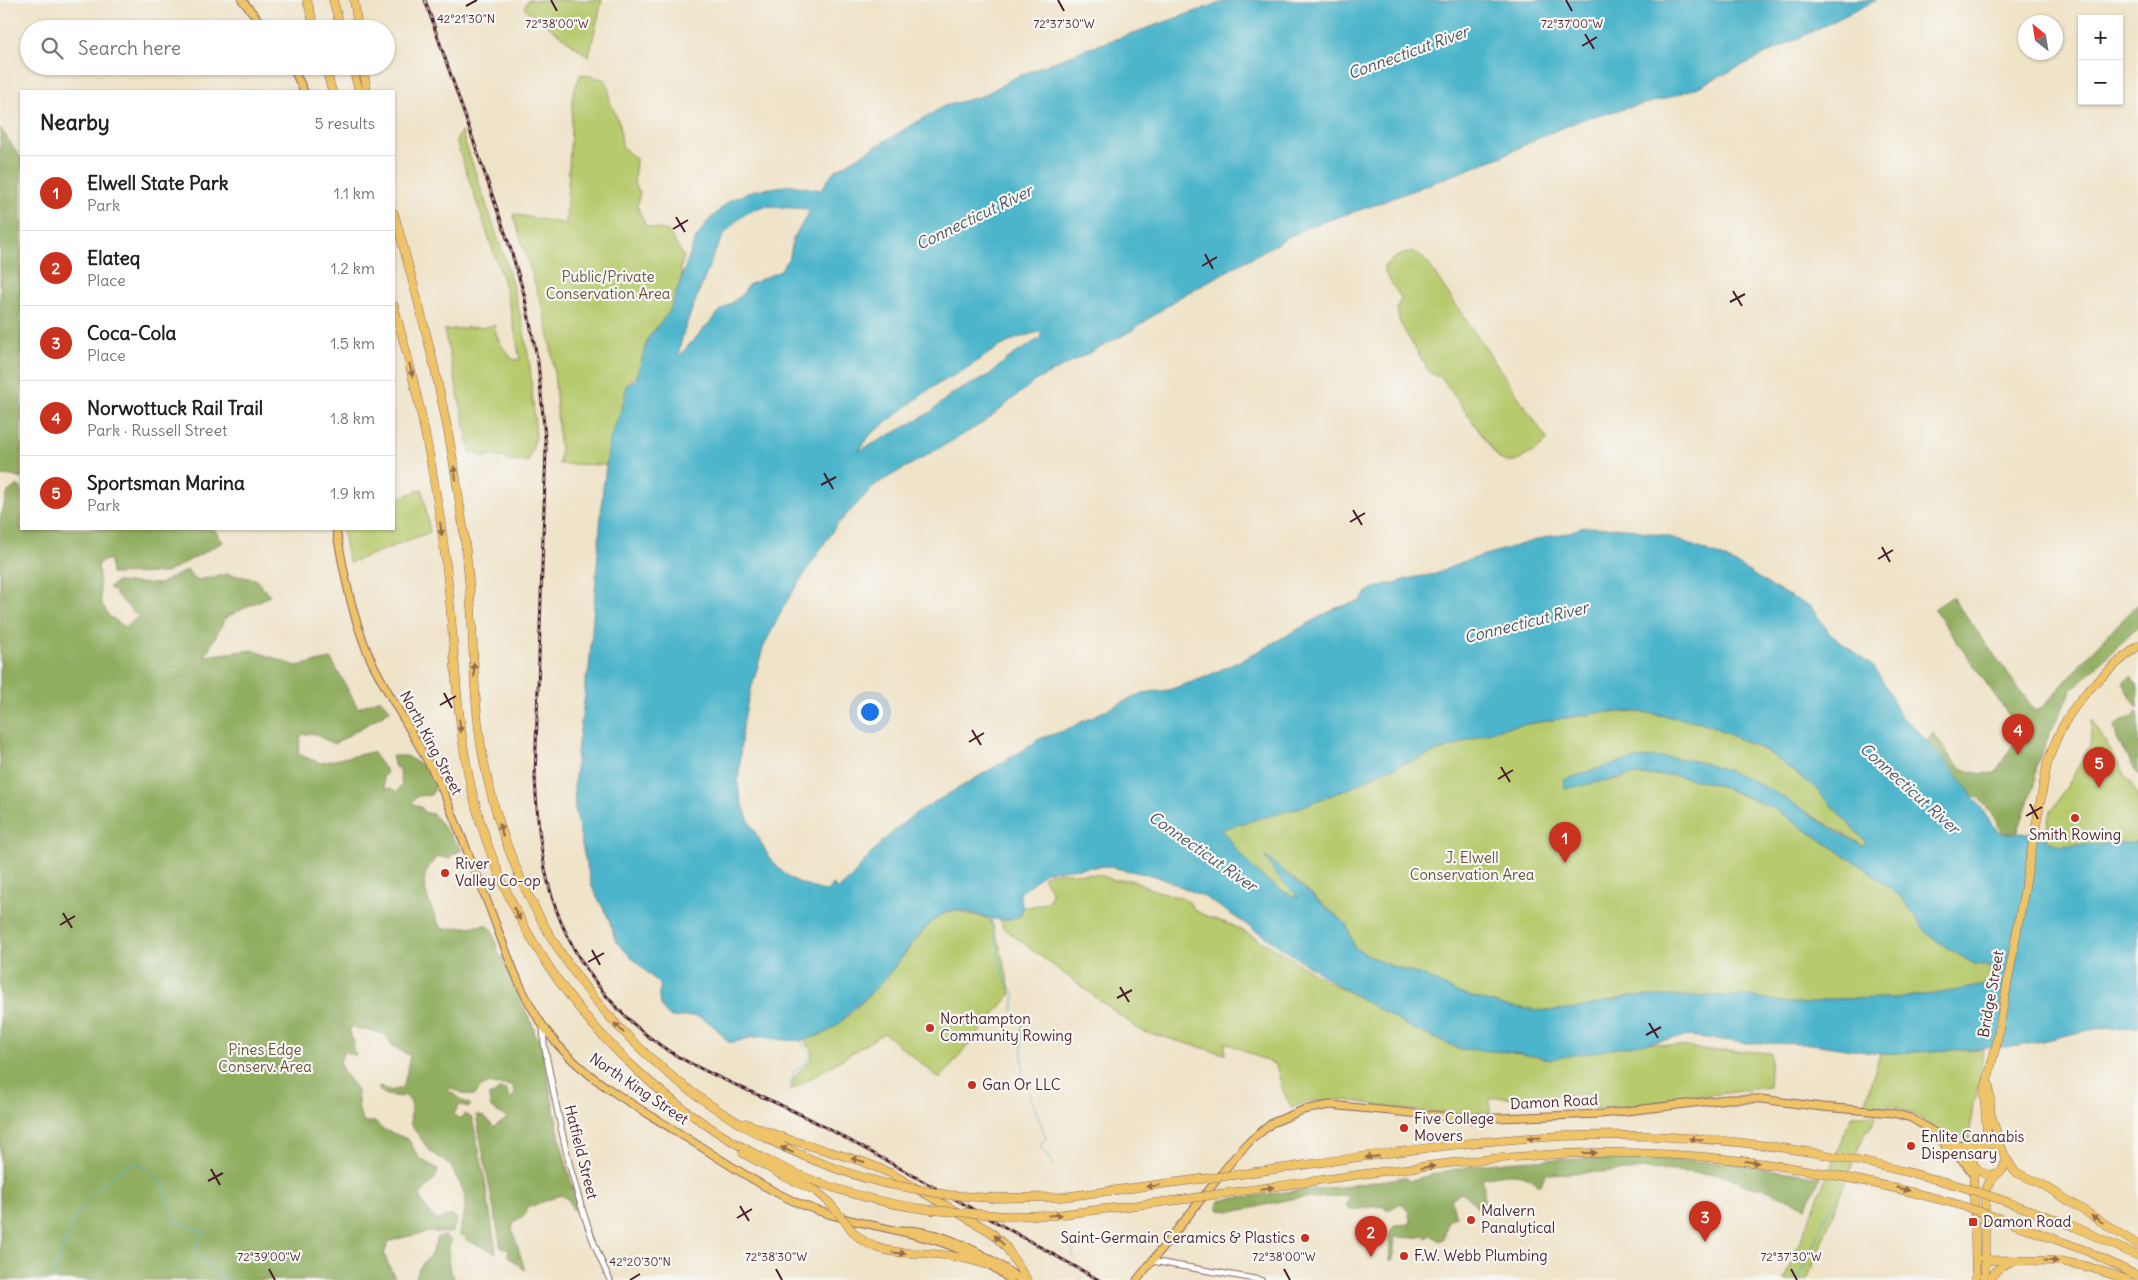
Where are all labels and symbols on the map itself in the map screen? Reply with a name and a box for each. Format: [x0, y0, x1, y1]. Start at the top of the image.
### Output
text: 42°21'30"N [437, 11, 495, 26]
north arrow [2018, 15, 2063, 60]
text: 72°38'00"W [525, 16, 589, 31]
text: 72°37'30"W [1033, 16, 1095, 31]
text: 72°37'00"W [1541, 16, 1603, 31]
water label: Connecticut River [1345, 20, 1473, 83]
water label: Connecticut River [913, 179, 1038, 254]
park label: Public/Private Conservation Area [546, 267, 671, 303]
one-way arrow [407, 362, 415, 377]
one-way arrow [451, 465, 459, 481]
one-way arrow [438, 522, 446, 538]
water label: Connecticut River [1462, 596, 1592, 647]
one-way arrow [469, 662, 477, 678]
street label: North King Street [396, 687, 467, 798]
your location [857, 699, 883, 725]
pin: 4 [2002, 714, 2034, 755]
one-way arrow [456, 718, 464, 734]
water label: Connecticut River [1856, 738, 1966, 840]
pin: 5 [2083, 747, 2115, 788]
water label: Connecticut River [1145, 806, 1263, 897]
marker: Smith Rowing [2069, 812, 2081, 824]
one-way arrow [497, 822, 505, 837]
pin: 1 [1549, 822, 1581, 863]
place label: Smith Rowing [2029, 825, 2121, 844]
park label: J. Elwell Conservation Area [1410, 848, 1535, 884]
place label: River Valley Co-op [455, 854, 541, 890]
marker: River Valley Co-op [439, 867, 451, 879]
one-way arrow [513, 907, 521, 921]
street label: Bridge Street [1973, 949, 2008, 1039]
place label: Northampton Community Rowing [940, 1009, 1072, 1045]
one-way arrow [613, 1022, 625, 1034]
marker: Northampton Community Rowing [924, 1022, 936, 1034]
park label: Pines Edge Conserv. Area [218, 1040, 312, 1076]
street label: North King Street [586, 1048, 692, 1129]
place label: Gan Or LLC [982, 1075, 1061, 1094]
marker: Gan Or LLC [966, 1079, 978, 1091]
street label: Damon Road [1509, 1090, 1599, 1113]
street label: Hatfield Street [561, 1103, 602, 1201]
place label: Five College Movers [1414, 1109, 1494, 1145]
marker: Five College Movers [1398, 1122, 1410, 1134]
place label: Enlite Cannabis Dispensary [1921, 1127, 2025, 1163]
one-way arrow [1688, 1134, 1704, 1142]
one-way arrow [1526, 1135, 1542, 1143]
marker: Enlite Cannabis Dispensary [1905, 1140, 1917, 1152]
one-way arrow [780, 1145, 795, 1154]
one-way arrow [1582, 1149, 1598, 1157]
one-way arrow [1364, 1153, 1380, 1161]
one-way arrow [851, 1156, 866, 1163]
one-way arrow [1744, 1158, 1760, 1166]
one-way arrow [1420, 1163, 1436, 1171]
one-way arrow [1145, 1182, 1161, 1190]
one-way arrow [1259, 1184, 1275, 1192]
one-way arrow [1895, 1186, 1910, 1194]
place label: Malvern Panalytical [1481, 1201, 1555, 1237]
pin: 3 [1689, 1201, 1721, 1242]
one-way arrow [1047, 1210, 1063, 1218]
place label: Damon Road [1983, 1212, 2071, 1231]
marker: Malvern Panalytical [1465, 1214, 1477, 1226]
one-way arrow [2090, 1214, 2104, 1223]
pin: 2 [1355, 1216, 1387, 1257]
marker: Damon Road [1967, 1216, 1979, 1228]
place label: Saint-Germain Ceramics & Plastics [1060, 1228, 1295, 1247]
marker: Saint-Germain Ceramics & Plastics [1299, 1232, 1311, 1244]
one-way arrow [993, 1234, 1005, 1246]
place label: F.W. Webb Plumbing [1414, 1246, 1548, 1265]
text: 72°39'00"W [237, 1249, 301, 1264]
text: 72°38'30"W [745, 1249, 807, 1264]
one-way arrow [891, 1249, 907, 1257]
text: 72°38'00"W [1252, 1249, 1316, 1264]
text: 72°37'30"W [1760, 1249, 1822, 1264]
marker: F.W. Webb Plumbing [1398, 1250, 1410, 1262]
text: 42°20'30"N [609, 1254, 671, 1269]
one-way arrow [2044, 1257, 2060, 1265]

